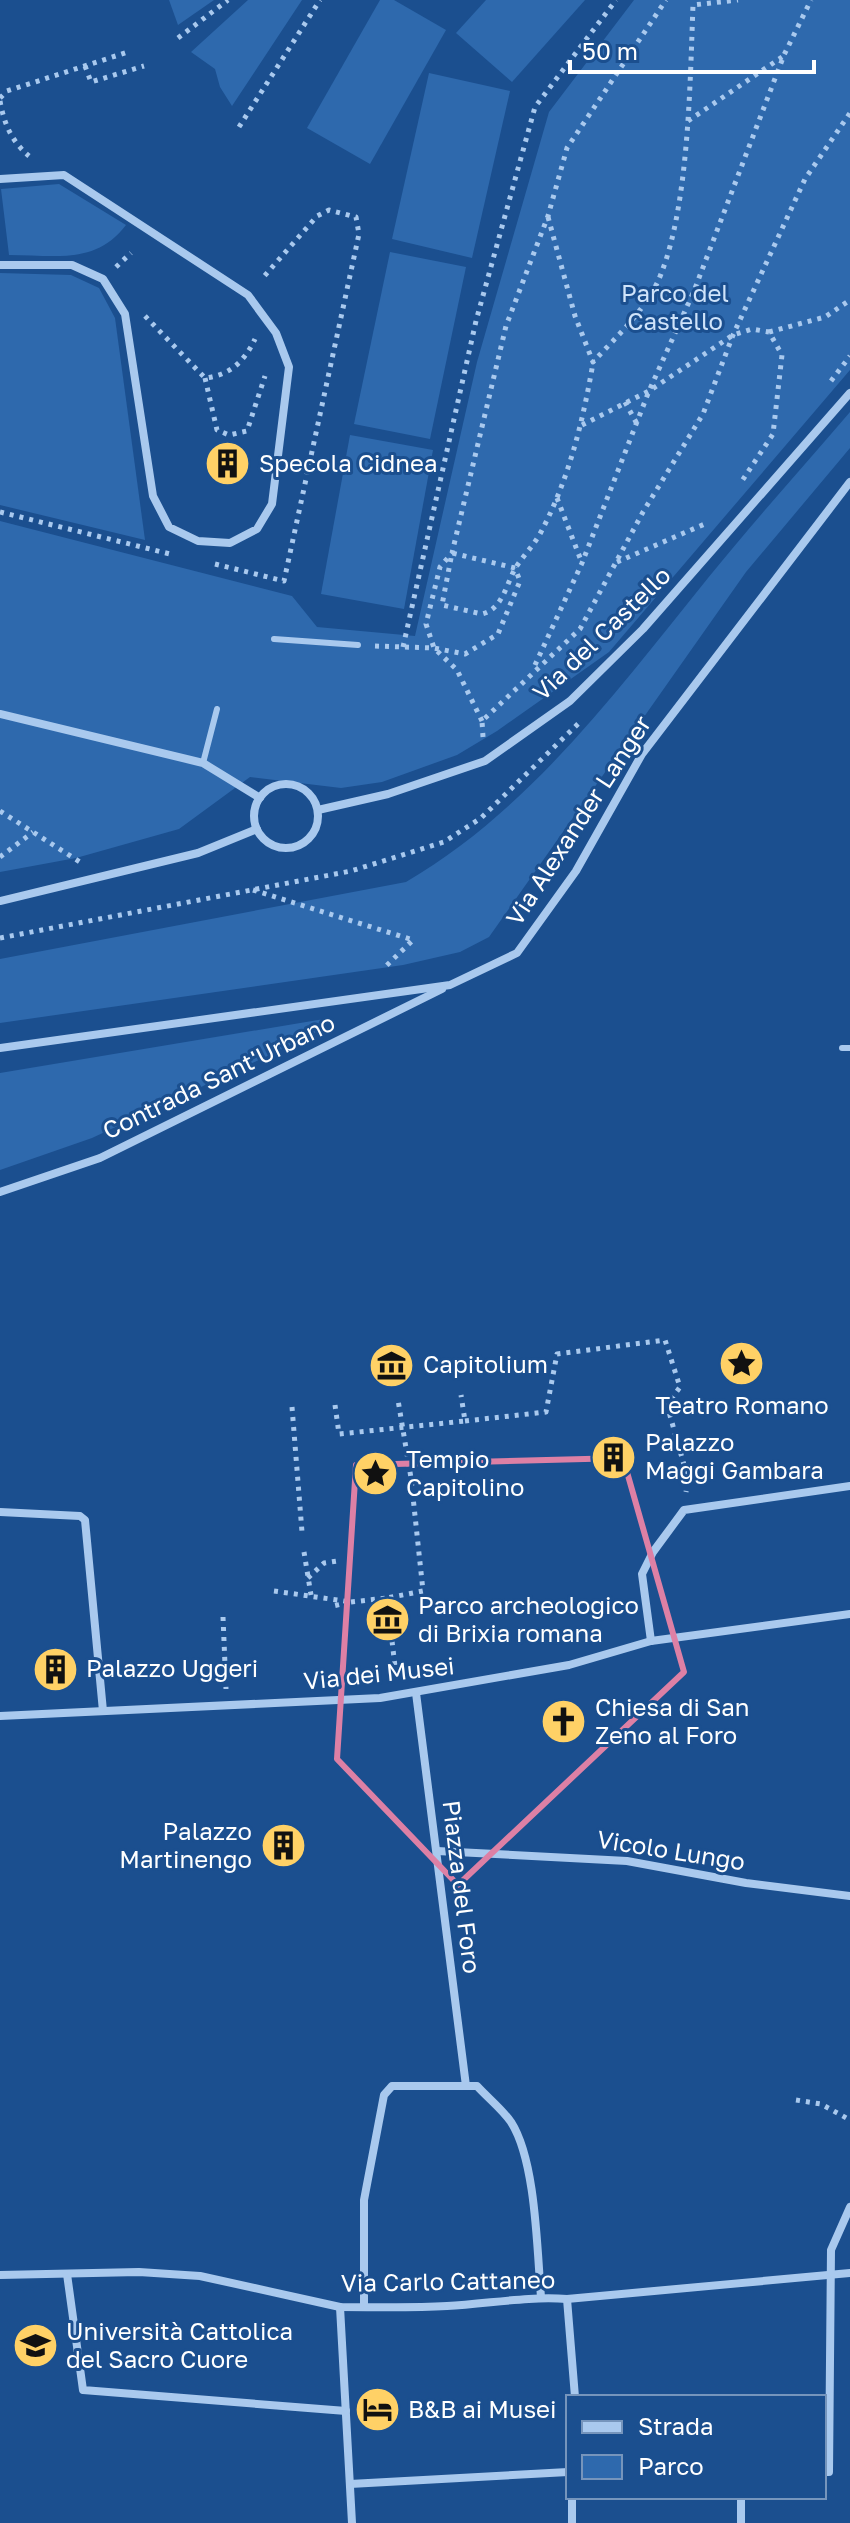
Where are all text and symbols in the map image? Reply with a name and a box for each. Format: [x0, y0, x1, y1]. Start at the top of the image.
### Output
scale bar [570, 24, 814, 74]
text: 50 m [582, 36, 638, 65]
park label: Parco del Castello [621, 278, 729, 335]
building icon: Specola Cidnea [204, 440, 252, 488]
place label: Specola Cidnea [259, 448, 438, 477]
street label: Via del Castello [526, 560, 676, 706]
street label: Via Alexander Langer [499, 710, 656, 930]
street label: Contrada Sant'Urbano [97, 1007, 339, 1145]
place icon: Teatro Romano [718, 1340, 766, 1388]
museum icon: Capitolium [368, 1341, 416, 1389]
place label: Capitolium [423, 1349, 548, 1378]
place label: Teatro Romano [655, 1390, 829, 1419]
place label: Palazzo Maggi Gambara [645, 1427, 824, 1484]
building icon: Palazzo Maggi Gambara [590, 1433, 638, 1481]
place label: Tempio Capitolino [406, 1444, 524, 1501]
place icon: Tempio Capitolino [351, 1450, 399, 1498]
place label: Parco archeologico di Brixia romana [418, 1590, 639, 1647]
museum icon: Parco archeologico di Brixia romana [363, 1596, 411, 1644]
building icon: Palazzo Uggeri [31, 1645, 79, 1693]
street label: Via dei Musei [302, 1650, 456, 1695]
place label: Palazzo Uggeri [86, 1653, 258, 1682]
place label: Chiesa di San Zeno al Foro [595, 1692, 750, 1749]
church icon: Chiesa di San Zeno al Foro [540, 1698, 588, 1746]
street label: Piazza del Foro [437, 1799, 488, 1975]
place label: Palazzo Martinengo [119, 1816, 252, 1873]
building icon: Palazzo Martinengo [259, 1822, 307, 1870]
street label: Vicolo Lungo [595, 1824, 747, 1876]
street label: Via Carlo Cattaneo [341, 2264, 555, 2297]
place label: Università Cattolica del Sacro Cuore [66, 2316, 293, 2373]
school or university icon: Università Cattolica del Sacro Cuore [11, 2322, 59, 2370]
hotel icon: B&B ai Musei [353, 2386, 401, 2434]
place label: B&B ai Musei [408, 2394, 556, 2423]
legend [566, 2395, 826, 2499]
text: Strada [638, 2411, 713, 2440]
text: Parco [638, 2451, 704, 2480]

